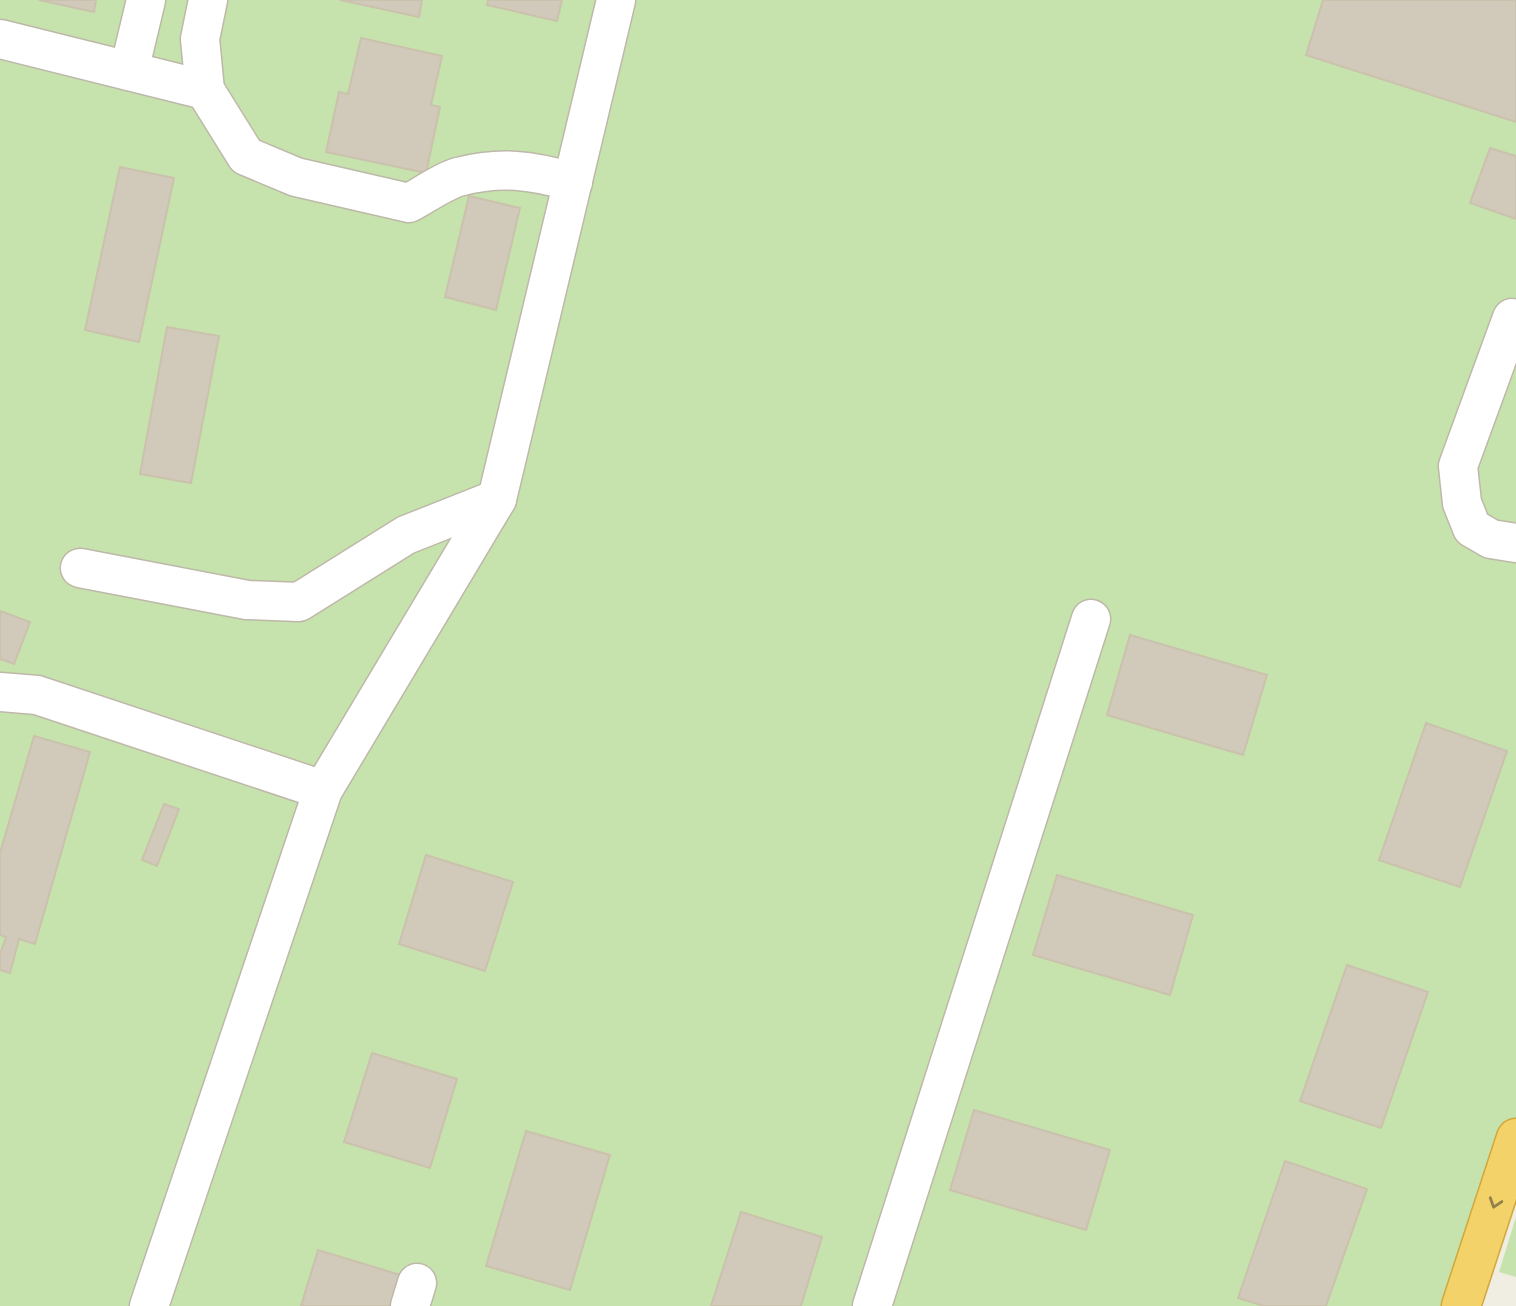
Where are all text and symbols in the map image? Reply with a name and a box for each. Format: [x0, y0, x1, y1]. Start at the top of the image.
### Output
one-way arrow [1489, 1197, 1503, 1209]

